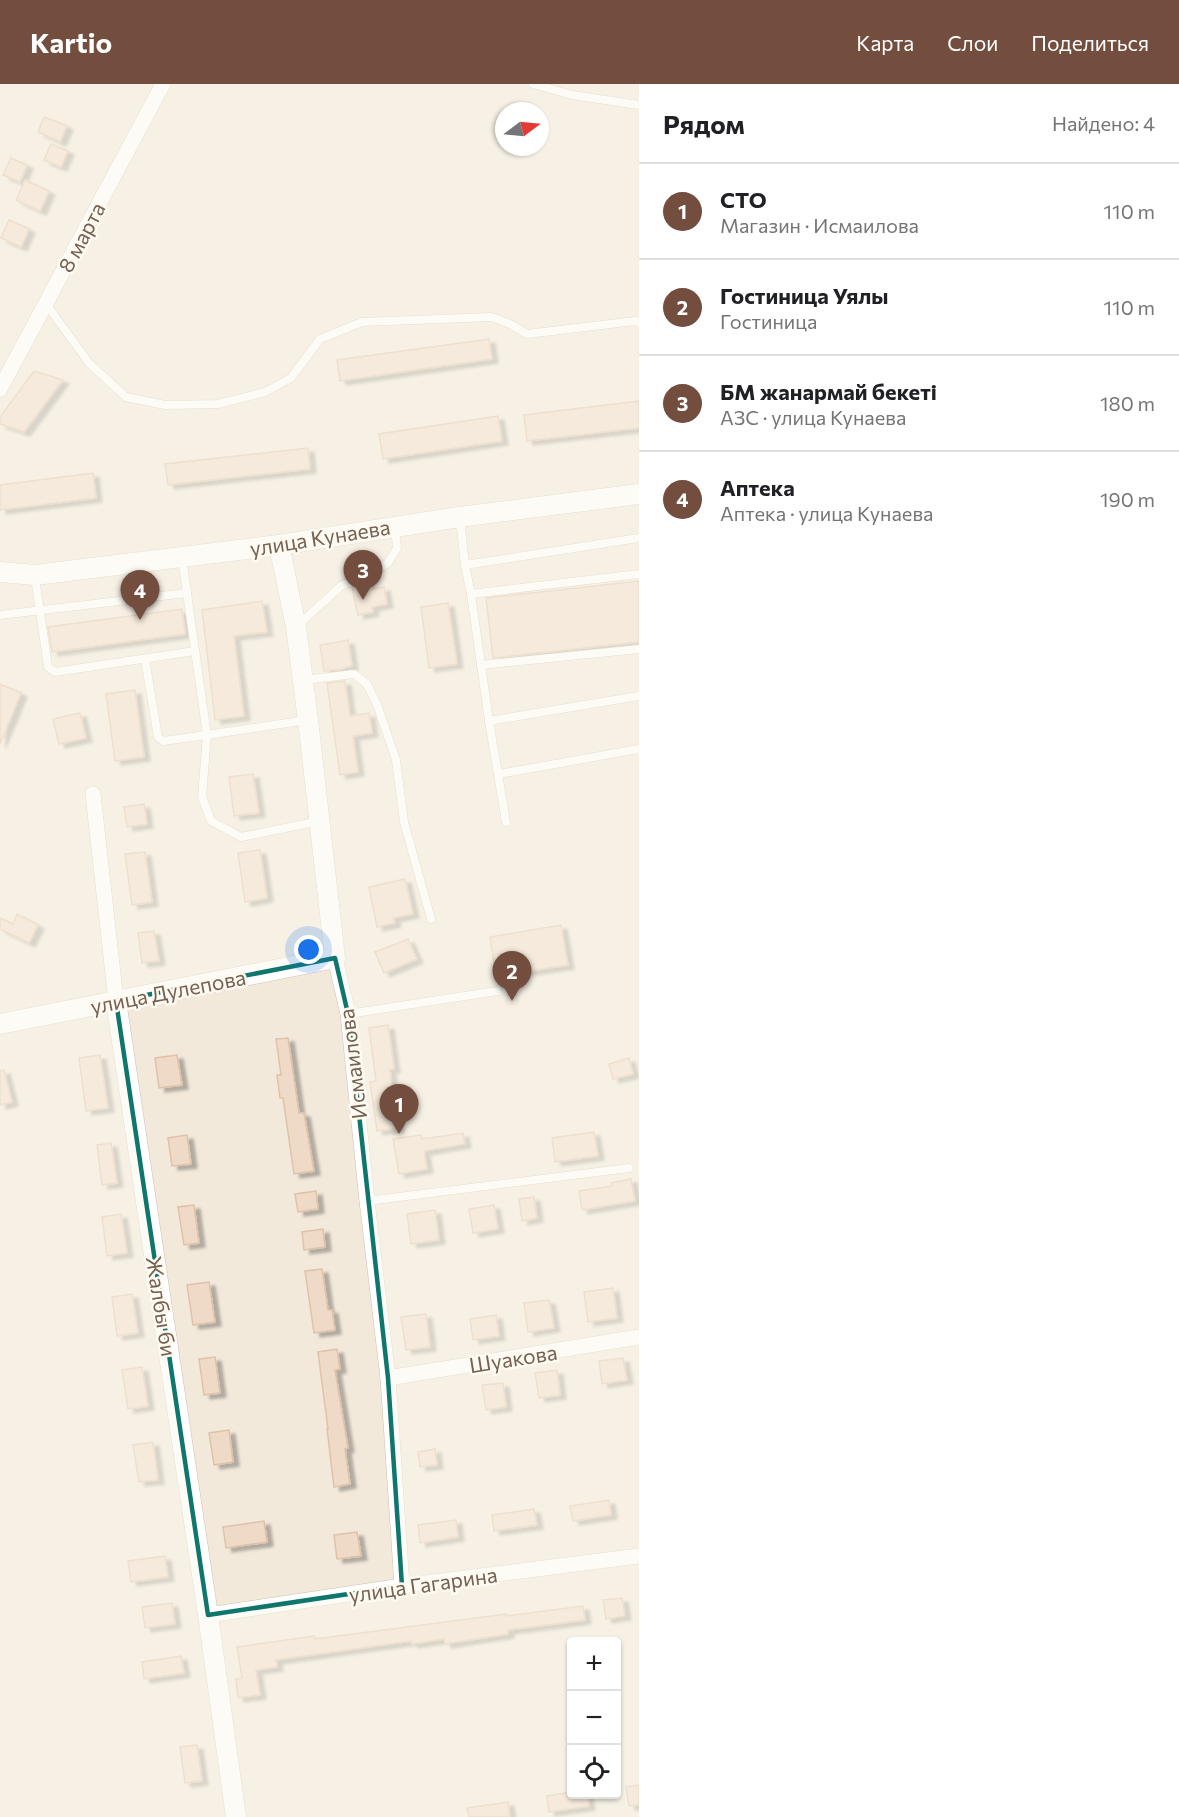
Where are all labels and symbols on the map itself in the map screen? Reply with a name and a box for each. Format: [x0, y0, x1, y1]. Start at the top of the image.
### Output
north arrow [495, 102, 549, 156]
street label: 8 марта [52, 198, 110, 276]
street label: улица Кунаева [248, 514, 392, 560]
pin: 3 [344, 550, 382, 600]
pin: 4 [120, 570, 160, 620]
your location [294, 935, 323, 964]
pin: 2 [492, 952, 532, 1001]
street label: улица Дулепова [88, 964, 248, 1018]
street label: Исмаилова [333, 1007, 371, 1121]
pin: 1 [380, 1084, 418, 1134]
street label: Жалбы би [142, 1254, 182, 1358]
street label: Шуакова [467, 1339, 559, 1377]
street label: улица Гагарина [347, 1561, 499, 1607]

